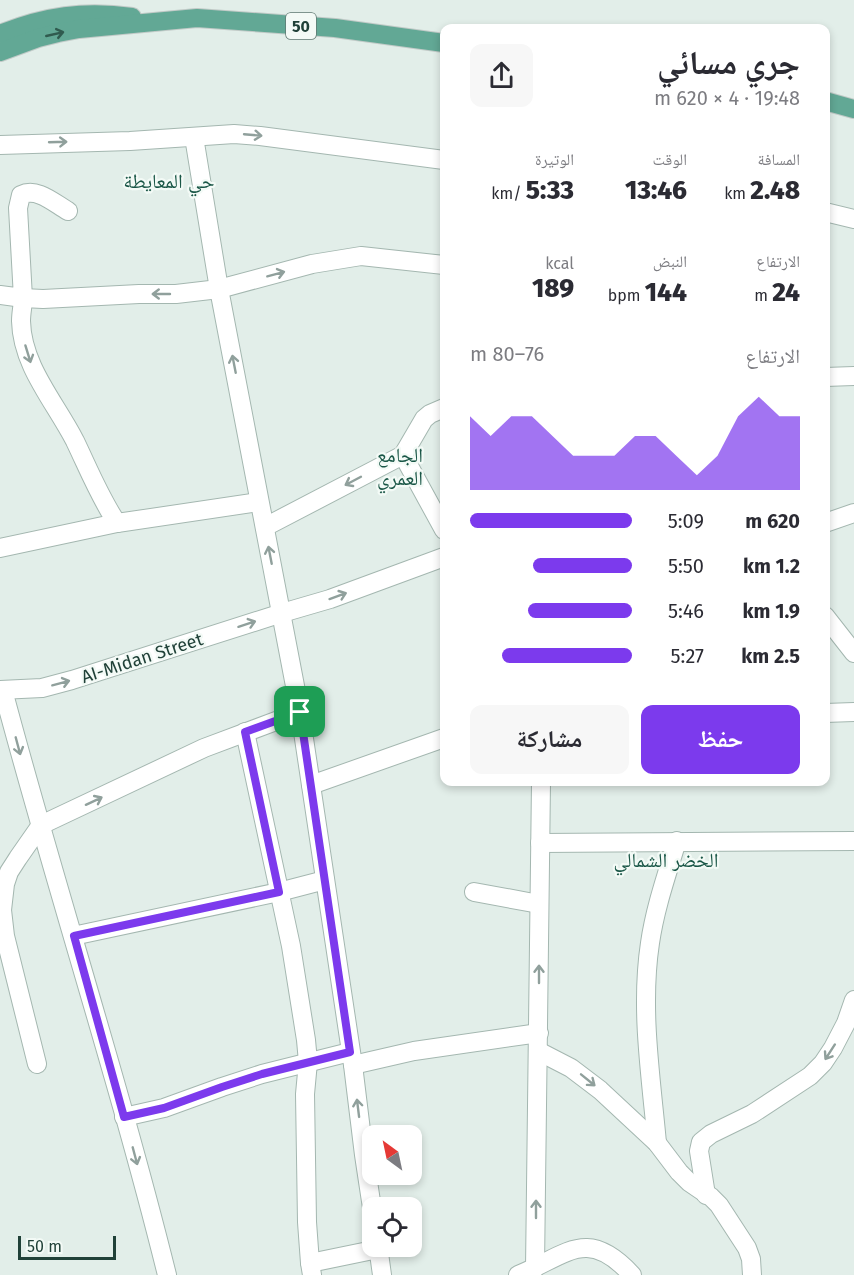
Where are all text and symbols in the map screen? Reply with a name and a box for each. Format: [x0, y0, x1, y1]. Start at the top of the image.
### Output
road number: 50 [286, 13, 316, 39]
one-way arrow [46, 27, 65, 39]
text: جري مسائي [657, 43, 800, 83]
button: share [470, 44, 533, 107]
text: 19:48 · 4 × 620 m [654, 86, 800, 110]
one-way arrow [243, 130, 263, 141]
one-way arrow [48, 137, 68, 148]
text: الوتيرة [535, 150, 574, 169]
text: الوقت [653, 150, 687, 169]
text: المسافة [758, 150, 800, 169]
district label: حي المعايطة [124, 169, 215, 197]
text: 5:33 [526, 175, 574, 206]
text: 13:46 [625, 175, 687, 206]
text: 2.48 [750, 175, 800, 206]
text: /km [491, 184, 526, 203]
text: km [724, 184, 750, 203]
text: النبض [653, 252, 687, 271]
text: الارتفاع [756, 252, 800, 271]
text: kcal [545, 254, 574, 273]
one-way arrow [266, 267, 285, 279]
text: 189 [532, 273, 574, 304]
text: 144 [645, 277, 687, 308]
text: 24 [772, 277, 800, 308]
text: bpm [608, 286, 645, 305]
text: m [754, 286, 772, 305]
one-way arrow [152, 288, 172, 300]
text: 76–80 m [470, 342, 544, 366]
one-way arrow [23, 344, 34, 363]
text: الارتفاع [745, 344, 800, 368]
one-way arrow [228, 355, 239, 374]
district label: الجامع العمري [377, 443, 423, 494]
one-way arrow [344, 476, 362, 487]
text: 5:09 [668, 509, 704, 533]
text: 620 m [745, 509, 800, 533]
one-way arrow [264, 546, 275, 566]
text: 5:50 [668, 554, 704, 578]
text: 1.2 km [743, 554, 800, 578]
one-way arrow [328, 590, 347, 601]
text: 5:46 [668, 599, 704, 623]
text: 1.9 km [742, 599, 800, 623]
one-way arrow [237, 618, 256, 629]
street label: AI-Midan Street [78, 628, 206, 688]
text: 5:27 [671, 644, 704, 668]
text: 2.5 km [741, 644, 800, 668]
one-way arrow [51, 677, 70, 689]
pin [274, 686, 325, 737]
icon: arrive [283, 695, 316, 728]
button: مشاركة [470, 705, 629, 774]
button: حفظ [641, 705, 800, 774]
one-way arrow [13, 736, 25, 755]
one-way arrow [84, 794, 102, 806]
district label: الخضر الشمالي [614, 848, 718, 876]
one-way arrow [533, 965, 545, 985]
one-way arrow [823, 1044, 836, 1061]
one-way arrow [580, 1074, 596, 1087]
one-way arrow [352, 1099, 363, 1118]
north arrow [362, 1125, 422, 1185]
map controls [362, 1125, 422, 1257]
one-way arrow [130, 1146, 141, 1165]
button: locate [362, 1197, 422, 1257]
one-way arrow [530, 1200, 542, 1220]
scale bar [18, 1233, 116, 1260]
text: 50 m [27, 1237, 62, 1256]

